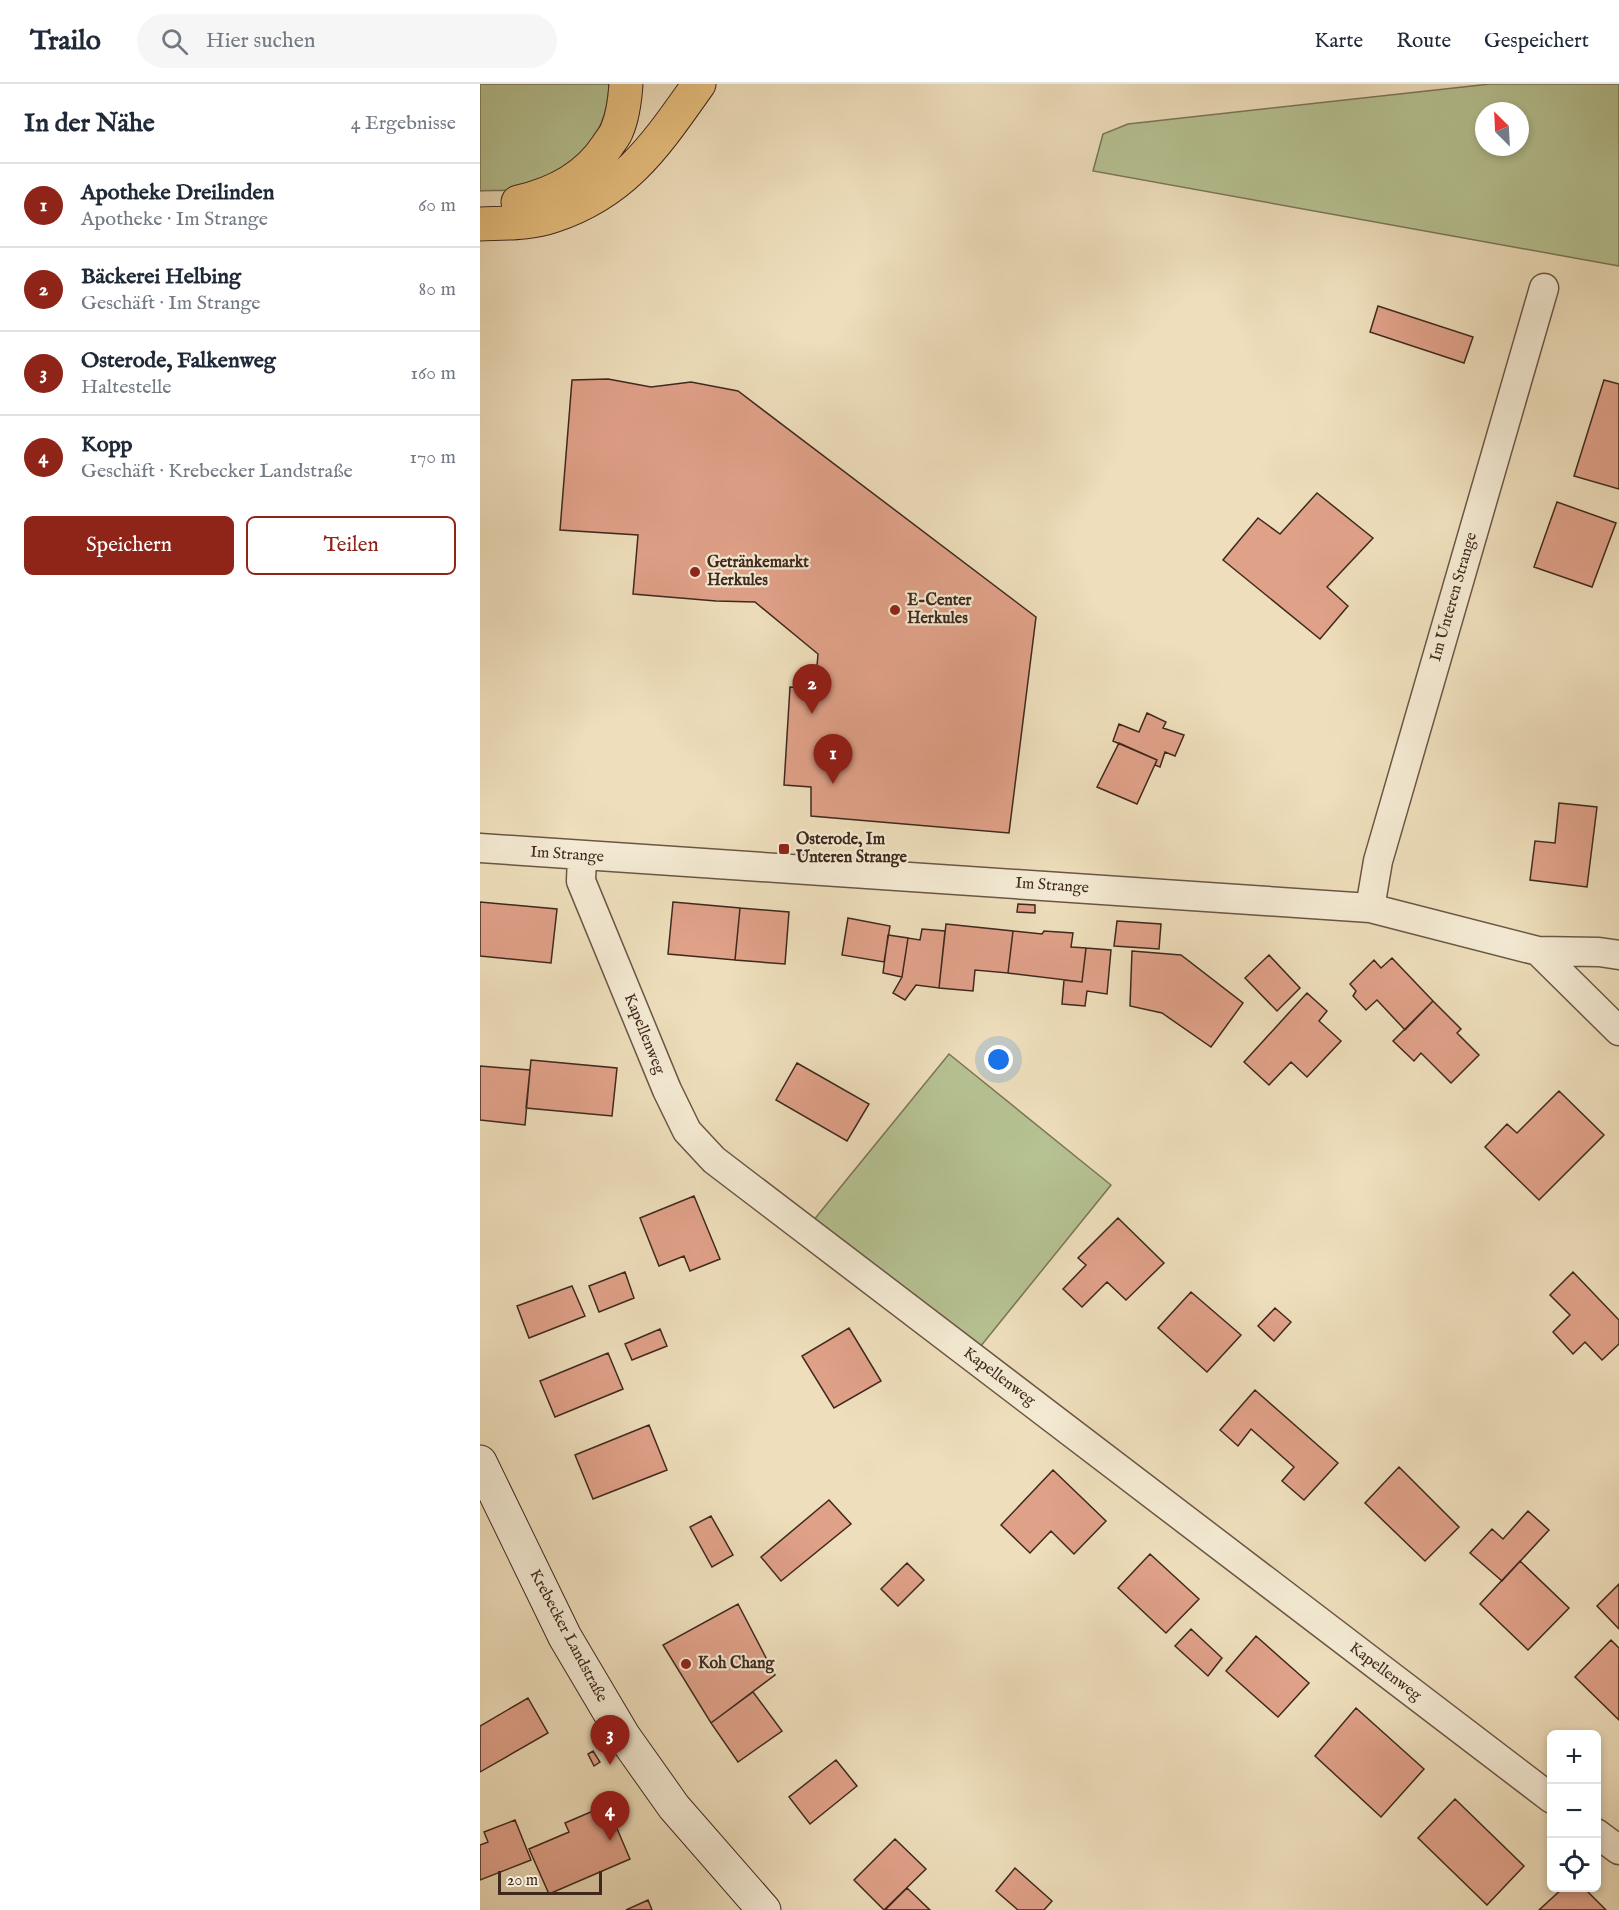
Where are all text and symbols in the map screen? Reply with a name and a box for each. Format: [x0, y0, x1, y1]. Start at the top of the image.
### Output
search box [137, 14, 557, 68]
text: Trailo [30, 24, 101, 59]
icon: search [158, 25, 191, 58]
text: Hier suchen [206, 27, 315, 55]
text: Karte [1314, 28, 1363, 55]
text: Route [1396, 28, 1451, 55]
text: Gespeichert [1484, 28, 1589, 55]
north arrow [1475, 102, 1529, 156]
text: In der Nähe [24, 107, 155, 140]
text: 4 Ergebnisse [351, 111, 456, 136]
text: Apotheke Dreilinden [81, 179, 274, 207]
text: 1 [40, 193, 47, 218]
text: 60 m [418, 193, 456, 218]
text: Apotheke · Im Strange [81, 207, 268, 232]
text: Bäckerei Helbing [81, 263, 241, 291]
text: 2 [39, 277, 48, 302]
text: 80 m [419, 277, 456, 302]
text: Geschäft · Im Strange [81, 291, 260, 316]
text: Osterode, Falkenweg [81, 347, 276, 375]
text: 3 [40, 361, 47, 386]
text: 160 m [410, 361, 456, 386]
text: Haltestelle [81, 375, 171, 400]
text: Kopp [81, 431, 133, 459]
text: 4 [39, 445, 48, 470]
text: 170 m [410, 445, 456, 470]
text: Geschäft · Krebecker Landstraße [81, 459, 353, 484]
button: Speichern [24, 516, 234, 575]
button: Teilen [246, 516, 456, 575]
street label: Im Unteren Strange [1426, 530, 1482, 664]
place label: Getränkemarkt Herkules [707, 553, 809, 591]
marker: Getränkemarkt Herkules [688, 565, 702, 579]
place label: E-Center Herkules [907, 591, 972, 629]
marker: E-Center Herkules [888, 603, 902, 617]
pin: 2 [792, 664, 832, 714]
pin: 1 [814, 734, 852, 784]
place label: Osterode, Im Unteren Strange [795, 830, 907, 868]
street label: Im Strange [530, 842, 604, 868]
marker: Osterode, Im Unteren Strange [777, 842, 791, 856]
street label: Im Strange [1015, 873, 1089, 899]
street label: Kapellenweg [619, 991, 669, 1078]
your location [984, 1045, 1013, 1074]
street label: Kapellenweg [959, 1343, 1039, 1411]
street label: Krebecker Landstraße [525, 1566, 611, 1706]
street label: Kapellenweg [1345, 1638, 1425, 1706]
place label: Koh Chang [698, 1654, 775, 1674]
marker: Koh Chang [679, 1657, 693, 1671]
pin: 3 [590, 1716, 630, 1765]
map controls [1547, 1730, 1601, 1892]
button: + [1547, 1730, 1601, 1784]
button: − [1547, 1784, 1601, 1838]
pin: 4 [590, 1792, 630, 1841]
button: locate [1547, 1838, 1601, 1892]
scale bar [498, 1868, 602, 1896]
text: 20 m [507, 1871, 538, 1891]

